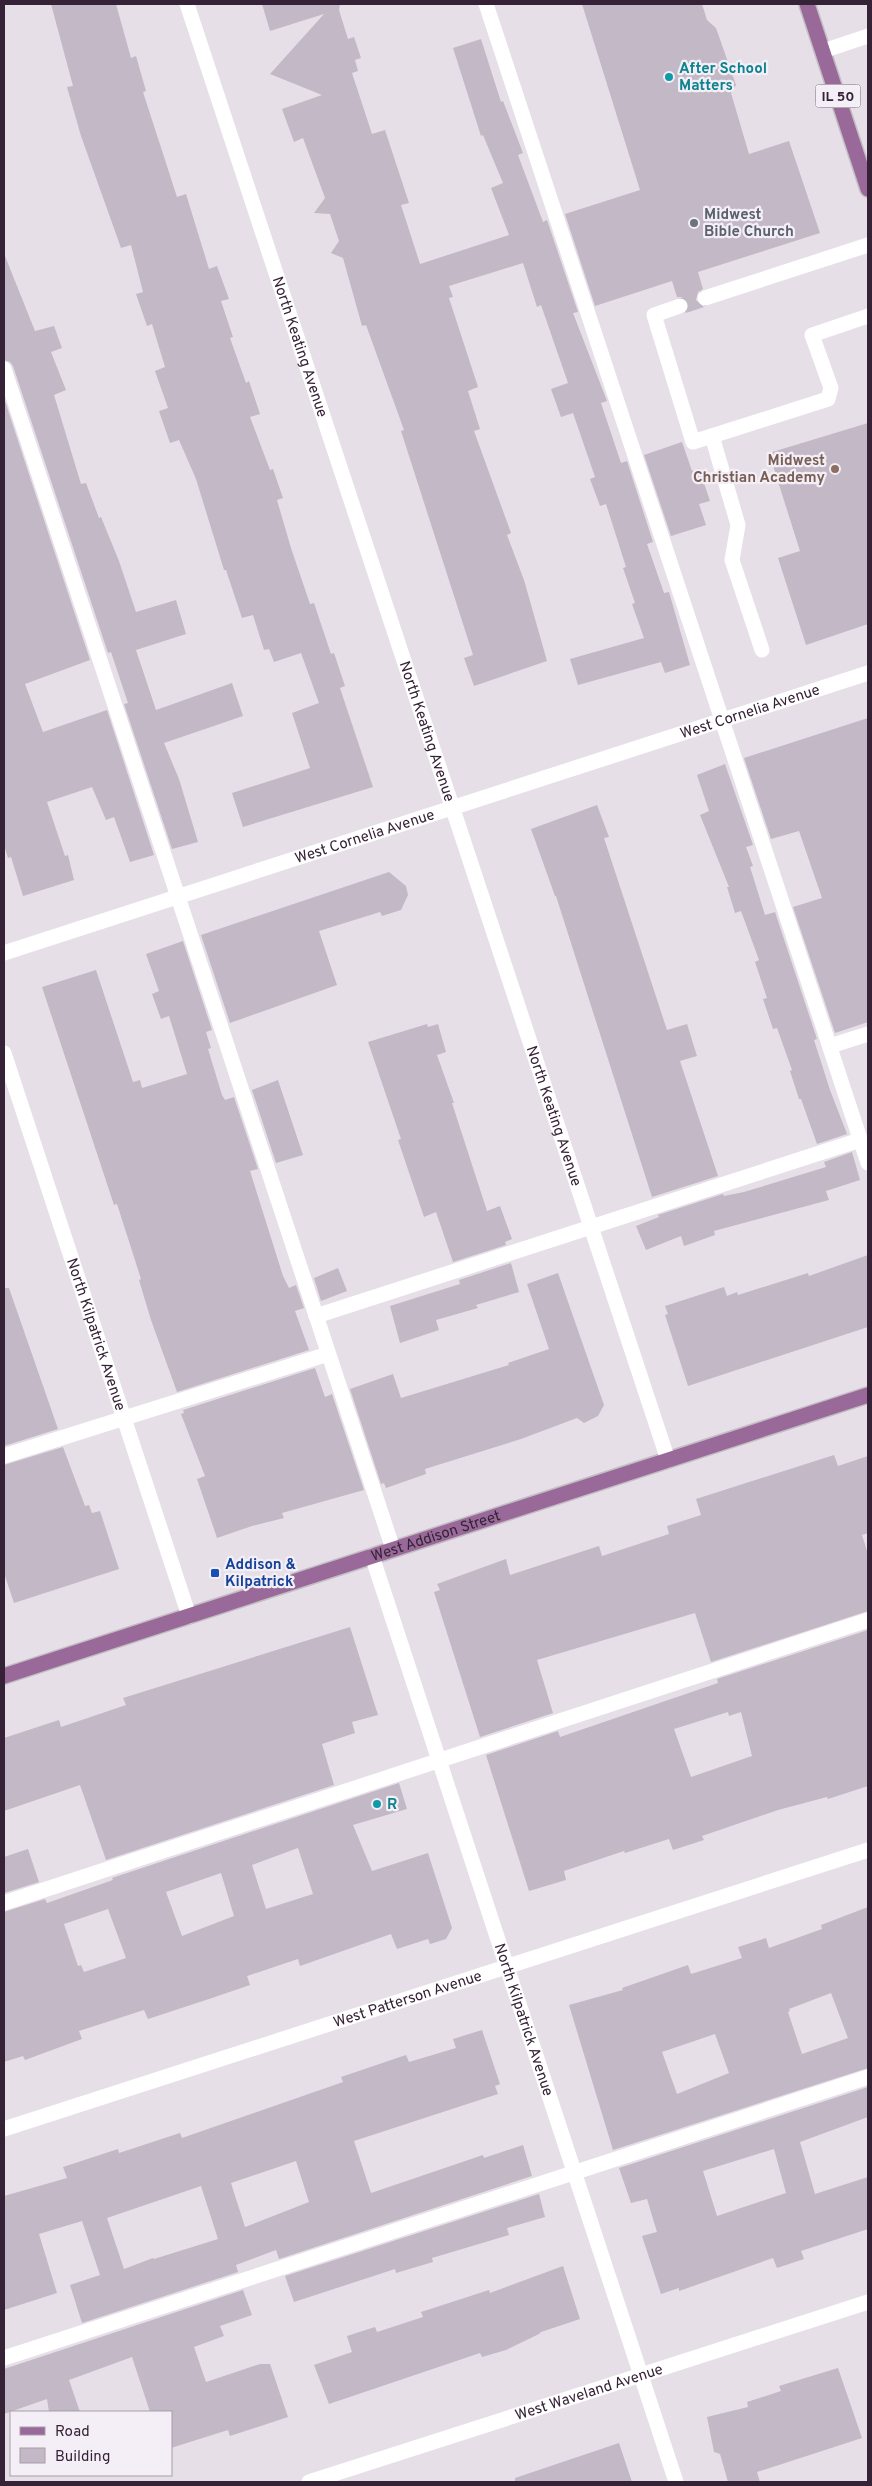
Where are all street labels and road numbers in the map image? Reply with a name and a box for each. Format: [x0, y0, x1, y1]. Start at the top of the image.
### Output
road number: IL 50 [816, 84, 860, 108]
street label: North Keating Avenue [267, 274, 331, 420]
street label: North Keating Avenue [394, 659, 458, 805]
street label: West Cornelia Avenue [678, 681, 823, 744]
street label: West Cornelia Avenue [293, 806, 437, 869]
street label: North Keating Avenue [521, 1044, 585, 1189]
street label: North Kilpatrick Avenue [61, 1256, 129, 1413]
street label: West Addison Street [369, 1507, 503, 1567]
street label: North Kilpatrick Avenue [489, 1941, 557, 2099]
street label: West Patterson Avenue [331, 1967, 485, 2033]
street label: West Waveland Avenue [513, 2361, 666, 2426]

